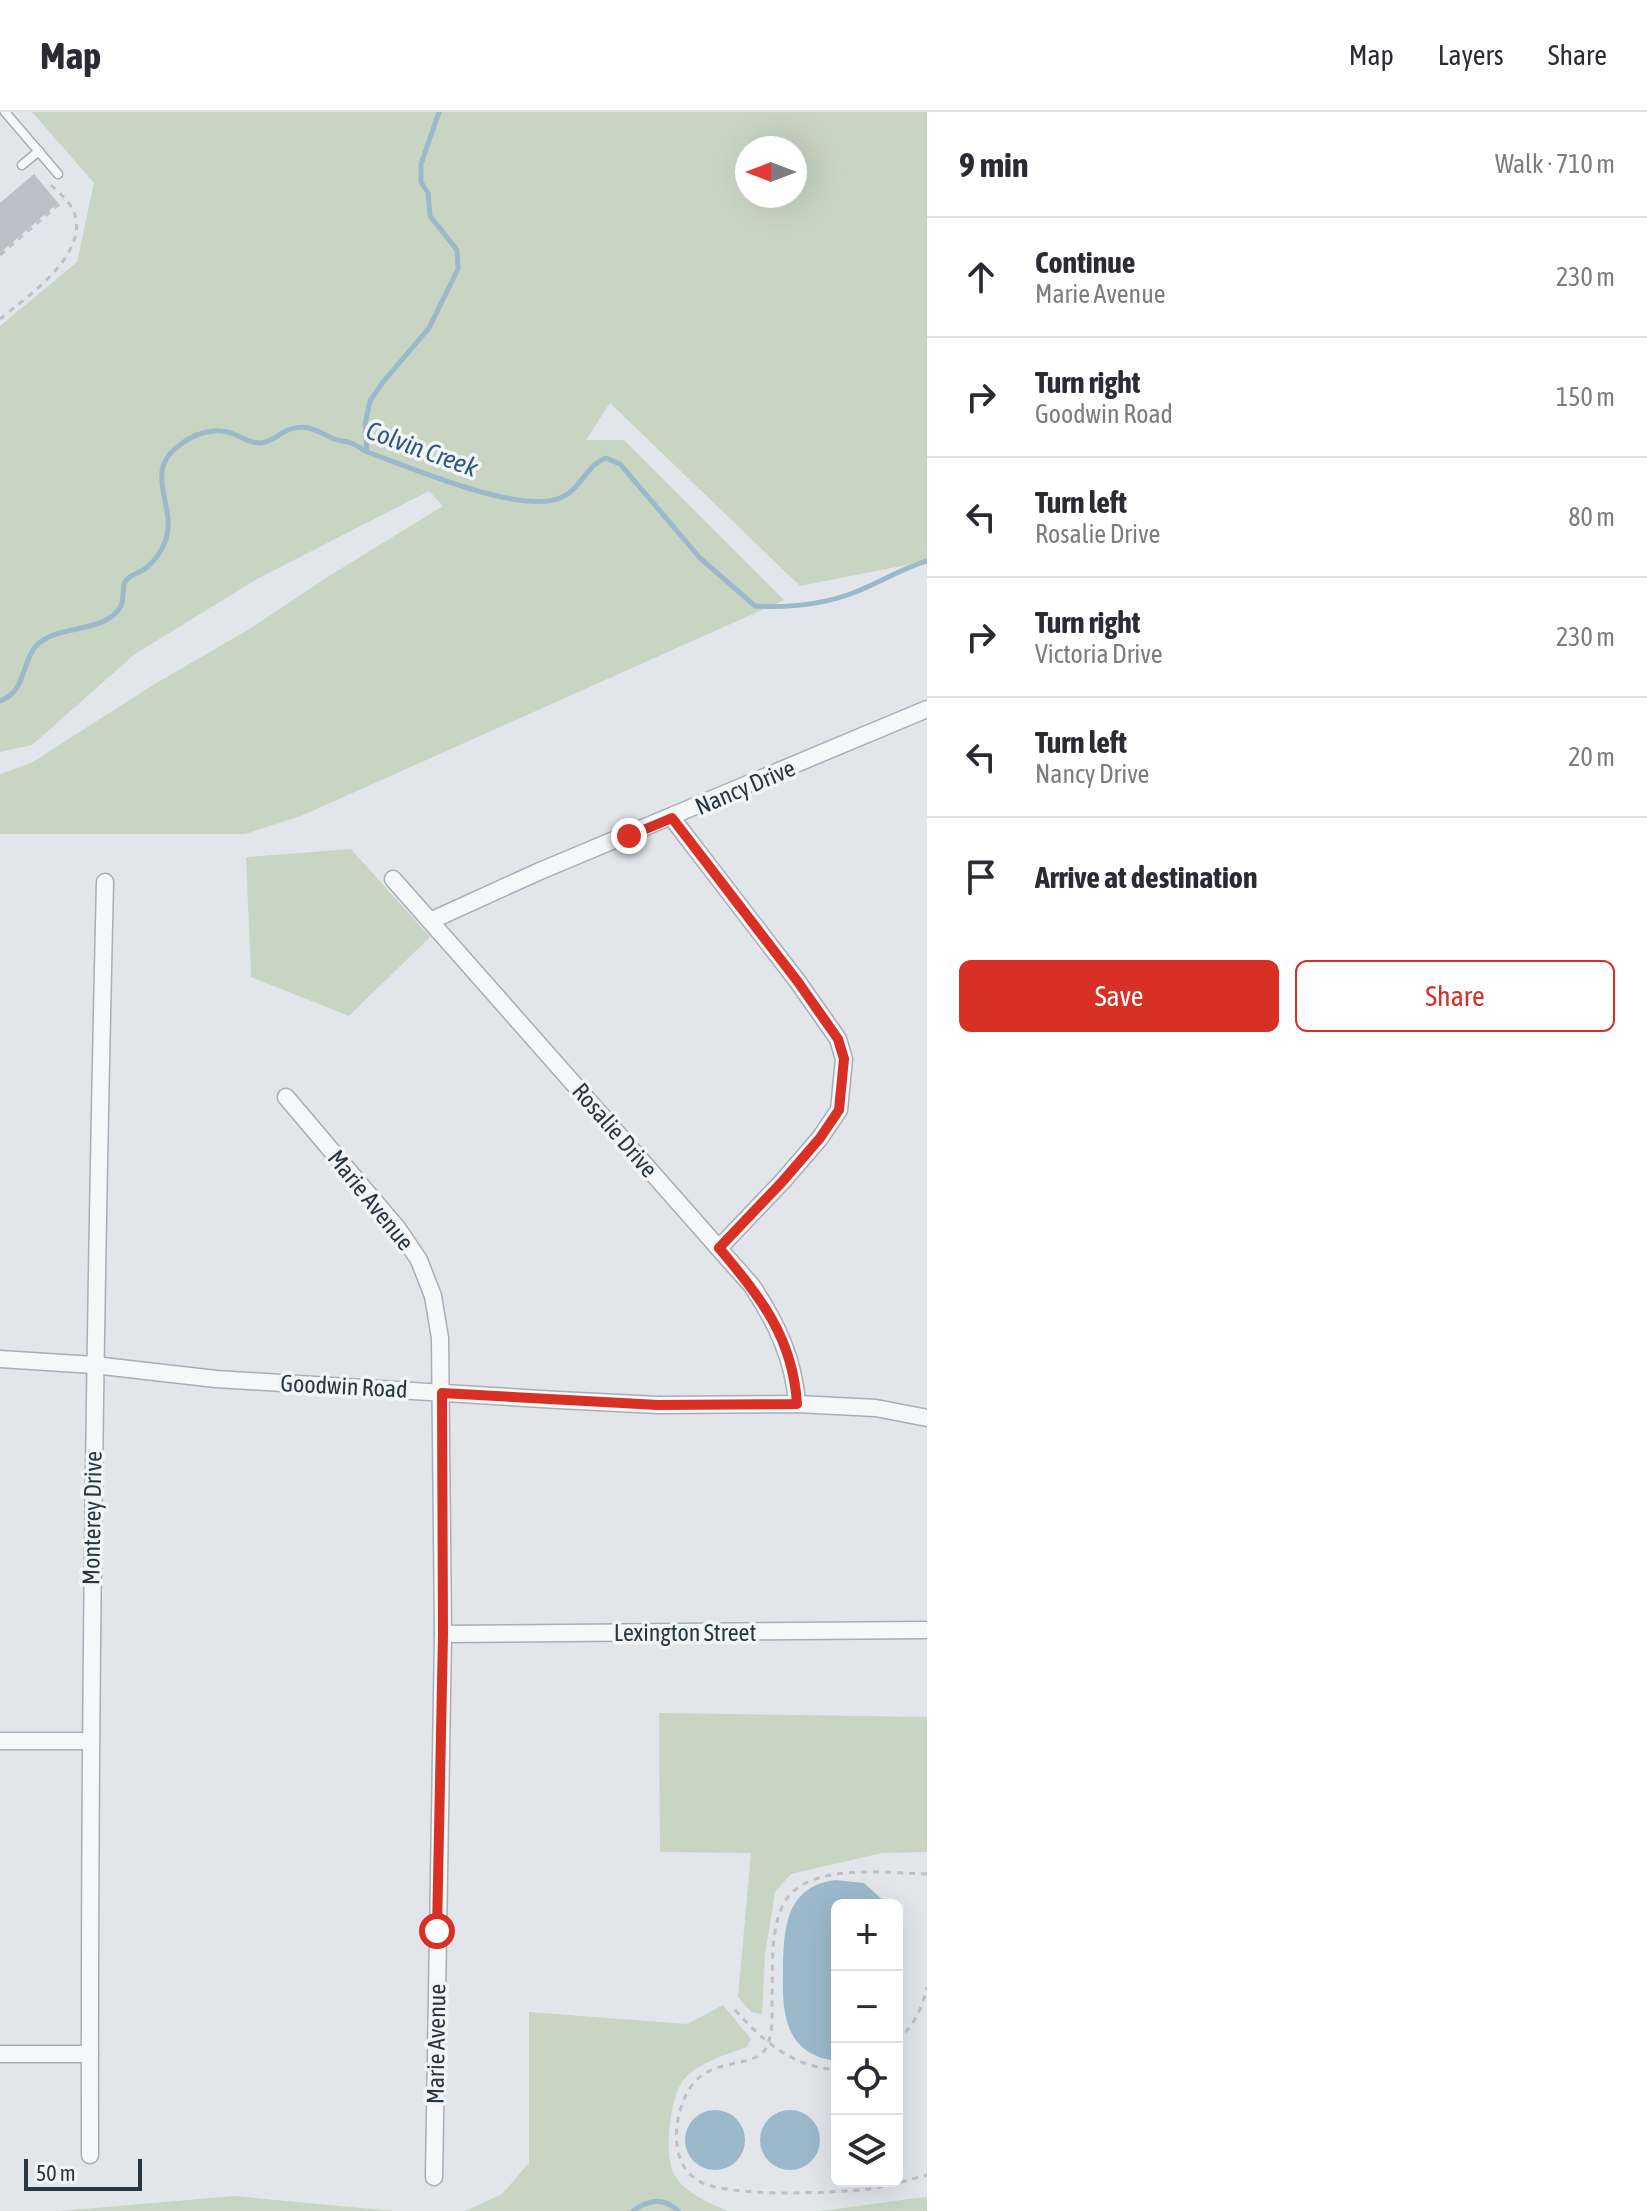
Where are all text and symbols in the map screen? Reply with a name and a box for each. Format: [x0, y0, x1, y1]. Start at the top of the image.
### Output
text: Map [40, 34, 101, 77]
text: Map [1349, 39, 1394, 71]
text: Layers [1438, 39, 1504, 71]
text: Share [1548, 39, 1607, 71]
north arrow [735, 136, 807, 208]
text: 9 min [959, 145, 1028, 184]
text: Walk · 710 m [1495, 149, 1615, 179]
text: Continue [1035, 245, 1135, 279]
icon: ahead [959, 255, 1003, 299]
text: 230 m [1556, 262, 1615, 292]
text: Marie Avenue [1035, 279, 1166, 309]
text: Turn right [1035, 365, 1141, 399]
icon: right [959, 375, 1003, 419]
text: 150 m [1556, 382, 1615, 412]
text: Goodwin Road [1035, 399, 1173, 429]
water label: Colvin Creek [362, 415, 482, 483]
text: Turn left [1035, 485, 1127, 519]
icon: left [959, 495, 1003, 539]
text: 80 m [1568, 502, 1615, 532]
text: Rosalie Drive [1035, 519, 1160, 549]
text: Turn right [1035, 605, 1141, 639]
icon: right [959, 615, 1003, 659]
text: 230 m [1556, 622, 1615, 652]
text: Victoria Drive [1035, 639, 1163, 669]
text: Turn left [1035, 725, 1127, 759]
icon: left [959, 735, 1003, 779]
text: 20 m [1568, 742, 1615, 772]
street label: Nancy Drive [691, 754, 799, 820]
text: Nancy Drive [1035, 759, 1149, 789]
route end [611, 818, 647, 854]
icon: arrive [959, 855, 1003, 899]
text: Arrive at destination [1035, 860, 1257, 894]
button: Save [959, 960, 1279, 1032]
button: Share [1295, 960, 1615, 1032]
street label: Rosalie Drive [567, 1078, 663, 1182]
street label: Marie Avenue [323, 1145, 419, 1255]
street label: Goodwin Road [280, 1369, 408, 1403]
street label: Monterey Drive [77, 1451, 107, 1585]
street label: Lexington Street [614, 1619, 756, 1646]
map controls [831, 1899, 903, 2187]
button: + [831, 1899, 903, 1971]
route start [419, 1913, 455, 1949]
button: − [831, 1971, 903, 2043]
street label: Marie Avenue [421, 1984, 451, 2104]
button: locate [831, 2043, 903, 2115]
button: layers [831, 2115, 903, 2187]
scale bar [24, 2155, 142, 2191]
text: 50 m [36, 2160, 76, 2186]

